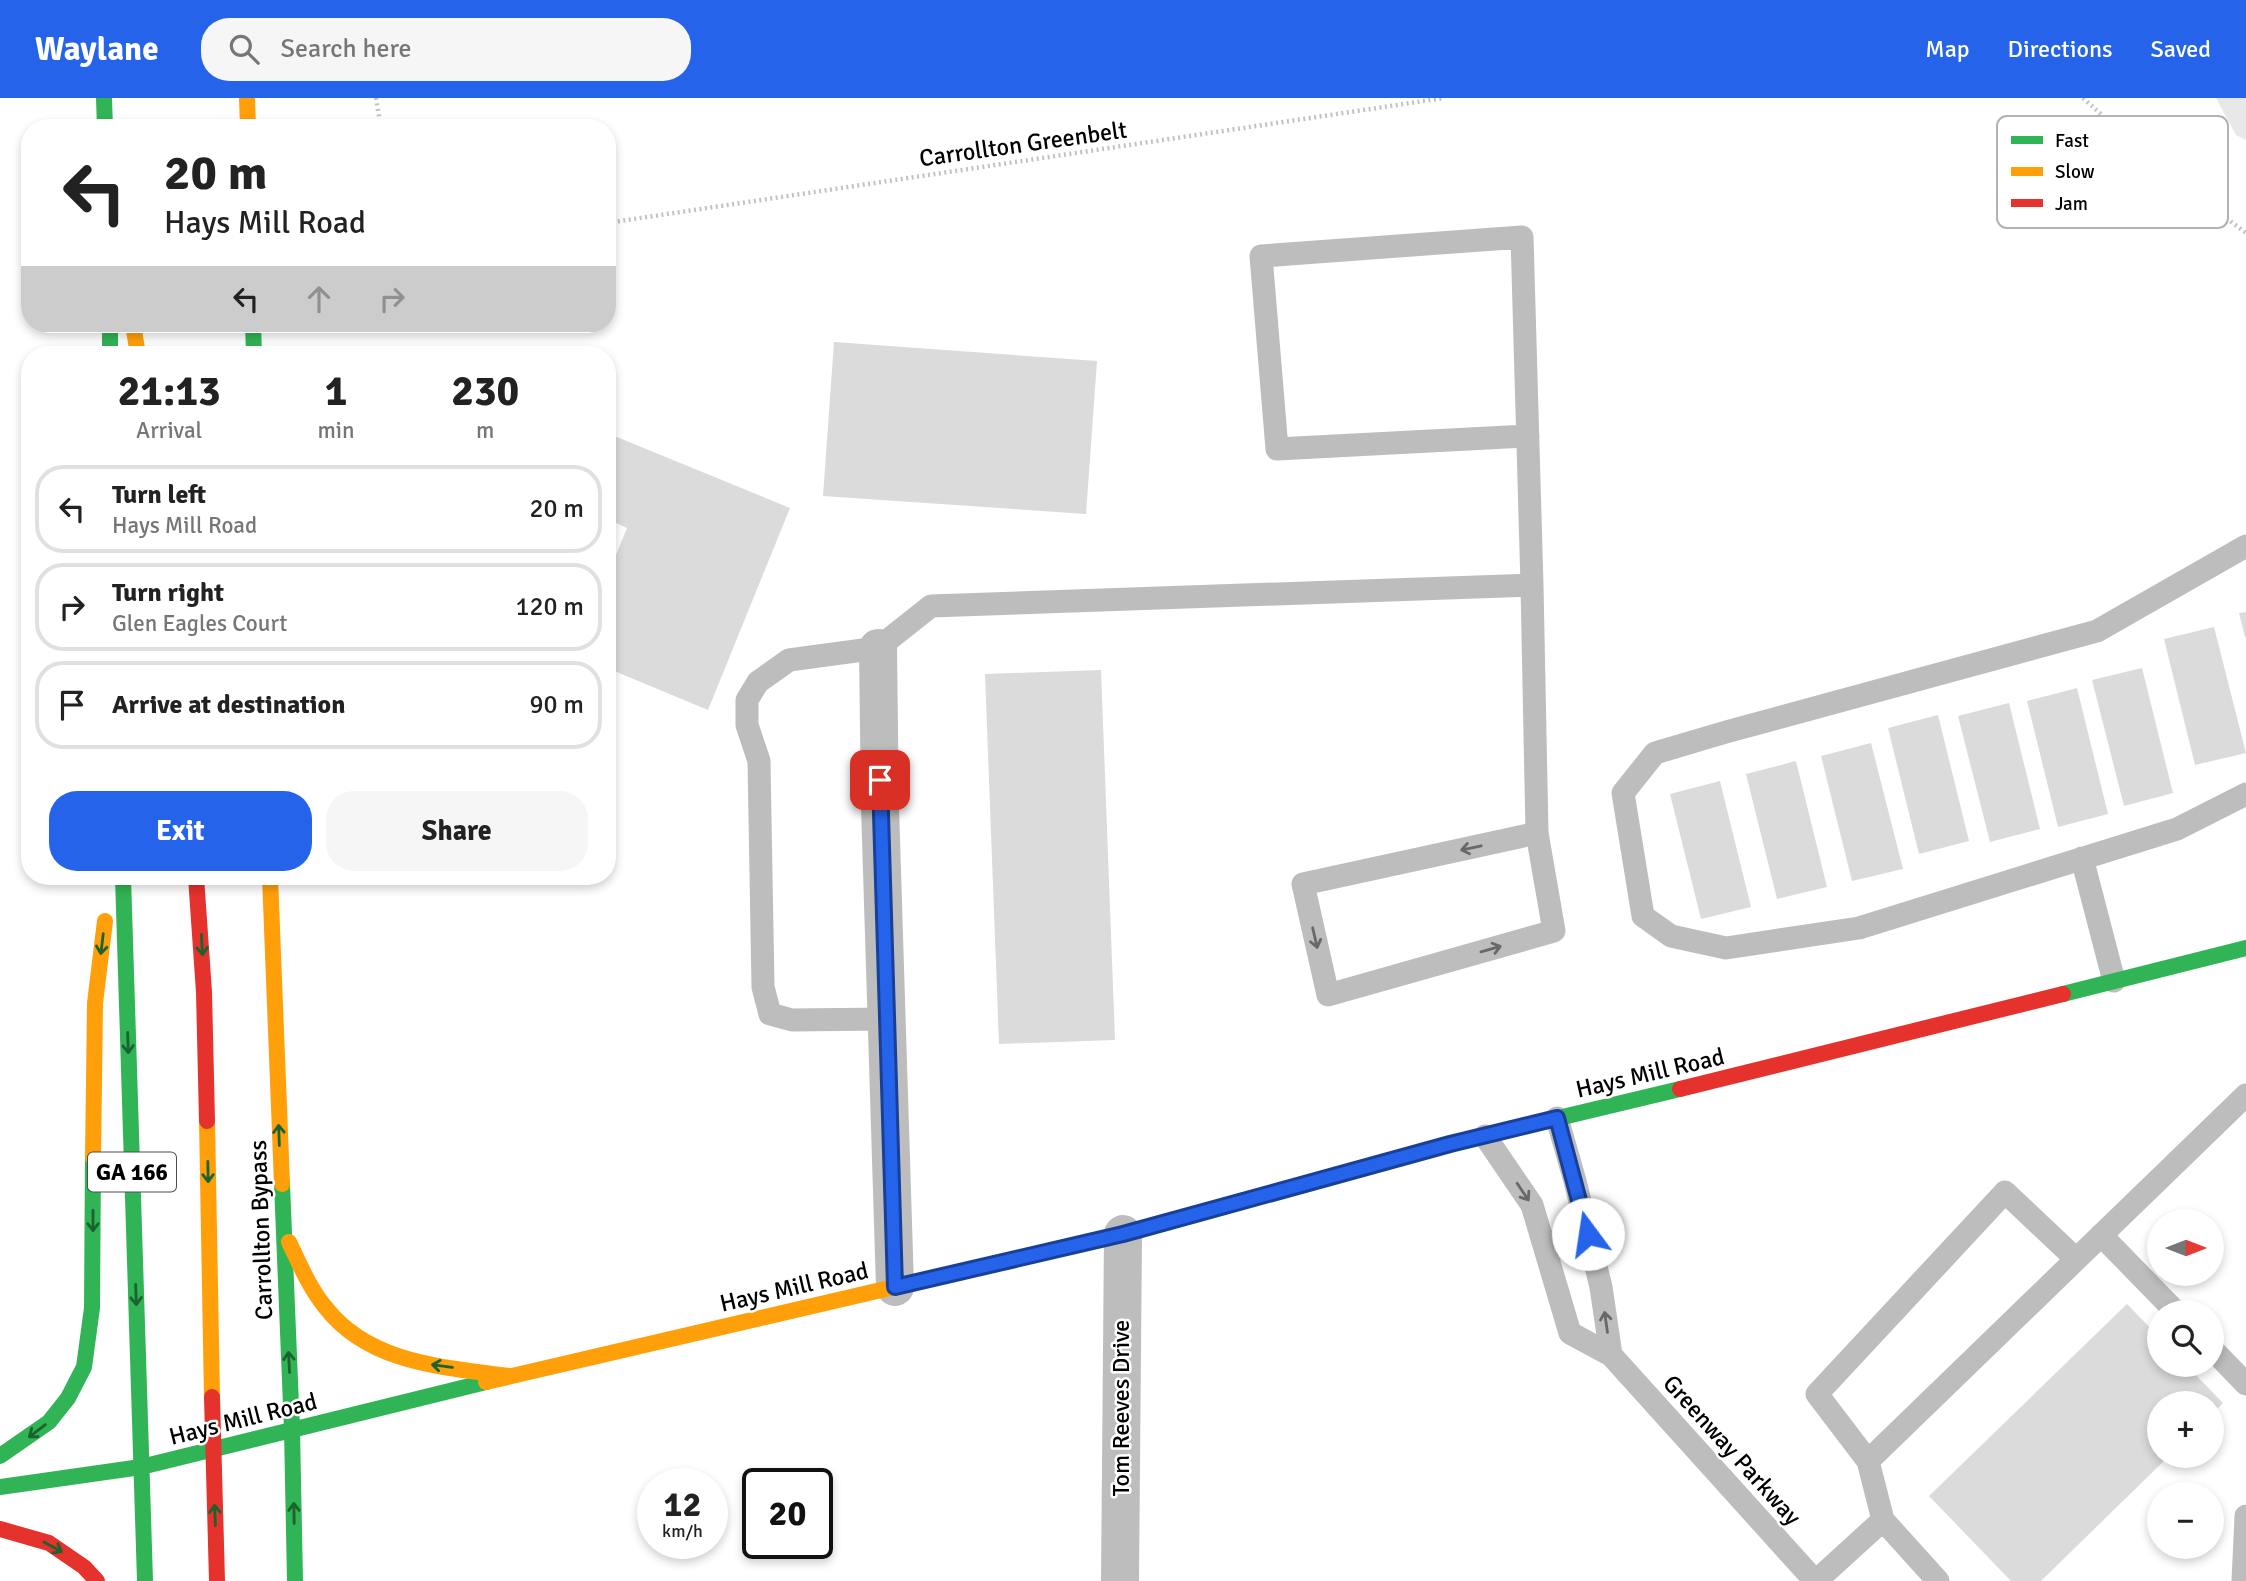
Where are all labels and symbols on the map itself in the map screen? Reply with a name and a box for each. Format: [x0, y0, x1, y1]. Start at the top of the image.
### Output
street label: Carrollton Greenbelt [917, 115, 1129, 173]
legend [1997, 116, 2228, 228]
text: Fast [2055, 129, 2089, 153]
text: Slow [2055, 160, 2095, 184]
text: Jam [2055, 192, 2088, 216]
pin [850, 750, 910, 810]
one-way arrow [1460, 841, 1483, 855]
one-way arrow [1309, 926, 1322, 949]
one-way arrow [96, 933, 109, 955]
one-way arrow [196, 933, 209, 956]
one-way arrow [1480, 941, 1502, 954]
one-way arrow [121, 1031, 135, 1054]
street label: Hays Mill Road [1573, 1041, 1727, 1105]
one-way arrow [273, 1124, 286, 1147]
street label: Carrollton Bypass [243, 1140, 279, 1320]
road number: GA 166 [88, 1152, 176, 1191]
one-way arrow [201, 1160, 215, 1183]
one-way arrow [1516, 1182, 1530, 1201]
position arrow [1551, 1197, 1625, 1271]
one-way arrow [86, 1209, 100, 1232]
north arrow [2147, 1209, 2224, 1286]
street label: Hays Mill Road [717, 1255, 871, 1319]
one-way arrow [129, 1283, 142, 1306]
one-way arrow [1600, 1312, 1613, 1334]
street label: Tom Reeves Drive [1106, 1320, 1136, 1496]
one-way arrow [283, 1351, 296, 1374]
one-way arrow [431, 1360, 453, 1373]
street label: Greenway Parkway [1657, 1368, 1807, 1532]
street label: Hays Mill Road [166, 1386, 320, 1452]
one-way arrow [28, 1424, 47, 1438]
speed limit sign: 20 [742, 1468, 833, 1559]
one-way arrow [287, 1502, 300, 1525]
one-way arrow [209, 1504, 222, 1527]
one-way arrow [42, 1540, 62, 1554]

